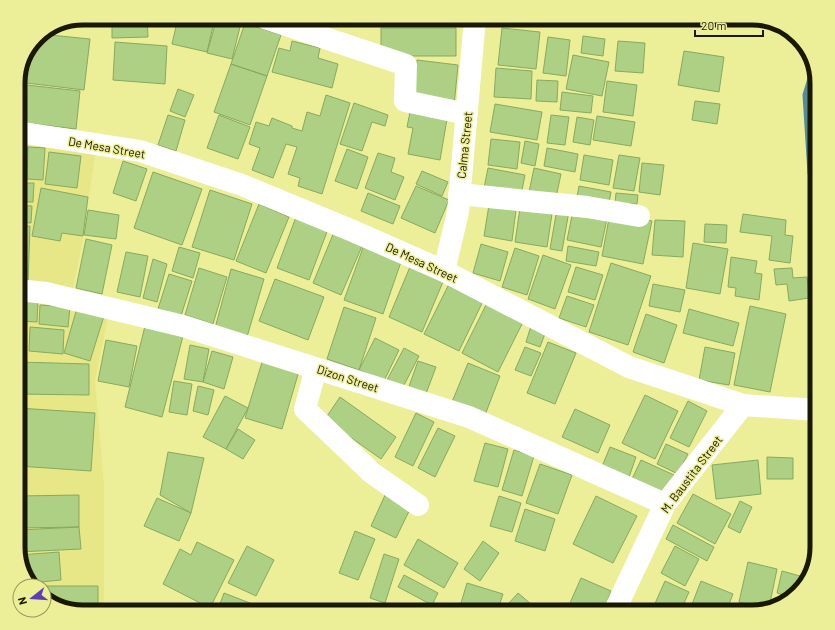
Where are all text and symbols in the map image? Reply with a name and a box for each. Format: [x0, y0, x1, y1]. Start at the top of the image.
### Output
scale bar [695, 12, 763, 38]
text: 20 m [701, 18, 727, 32]
street label: Calma Street [454, 111, 474, 179]
street label: De Mesa Street [67, 133, 147, 161]
street label: De Mesa Street [384, 239, 460, 285]
street label: Dizon Street [315, 361, 381, 395]
street label: M. Baustita Street [657, 433, 725, 515]
north arrow [12, 578, 52, 618]
text: N [15, 596, 29, 606]

